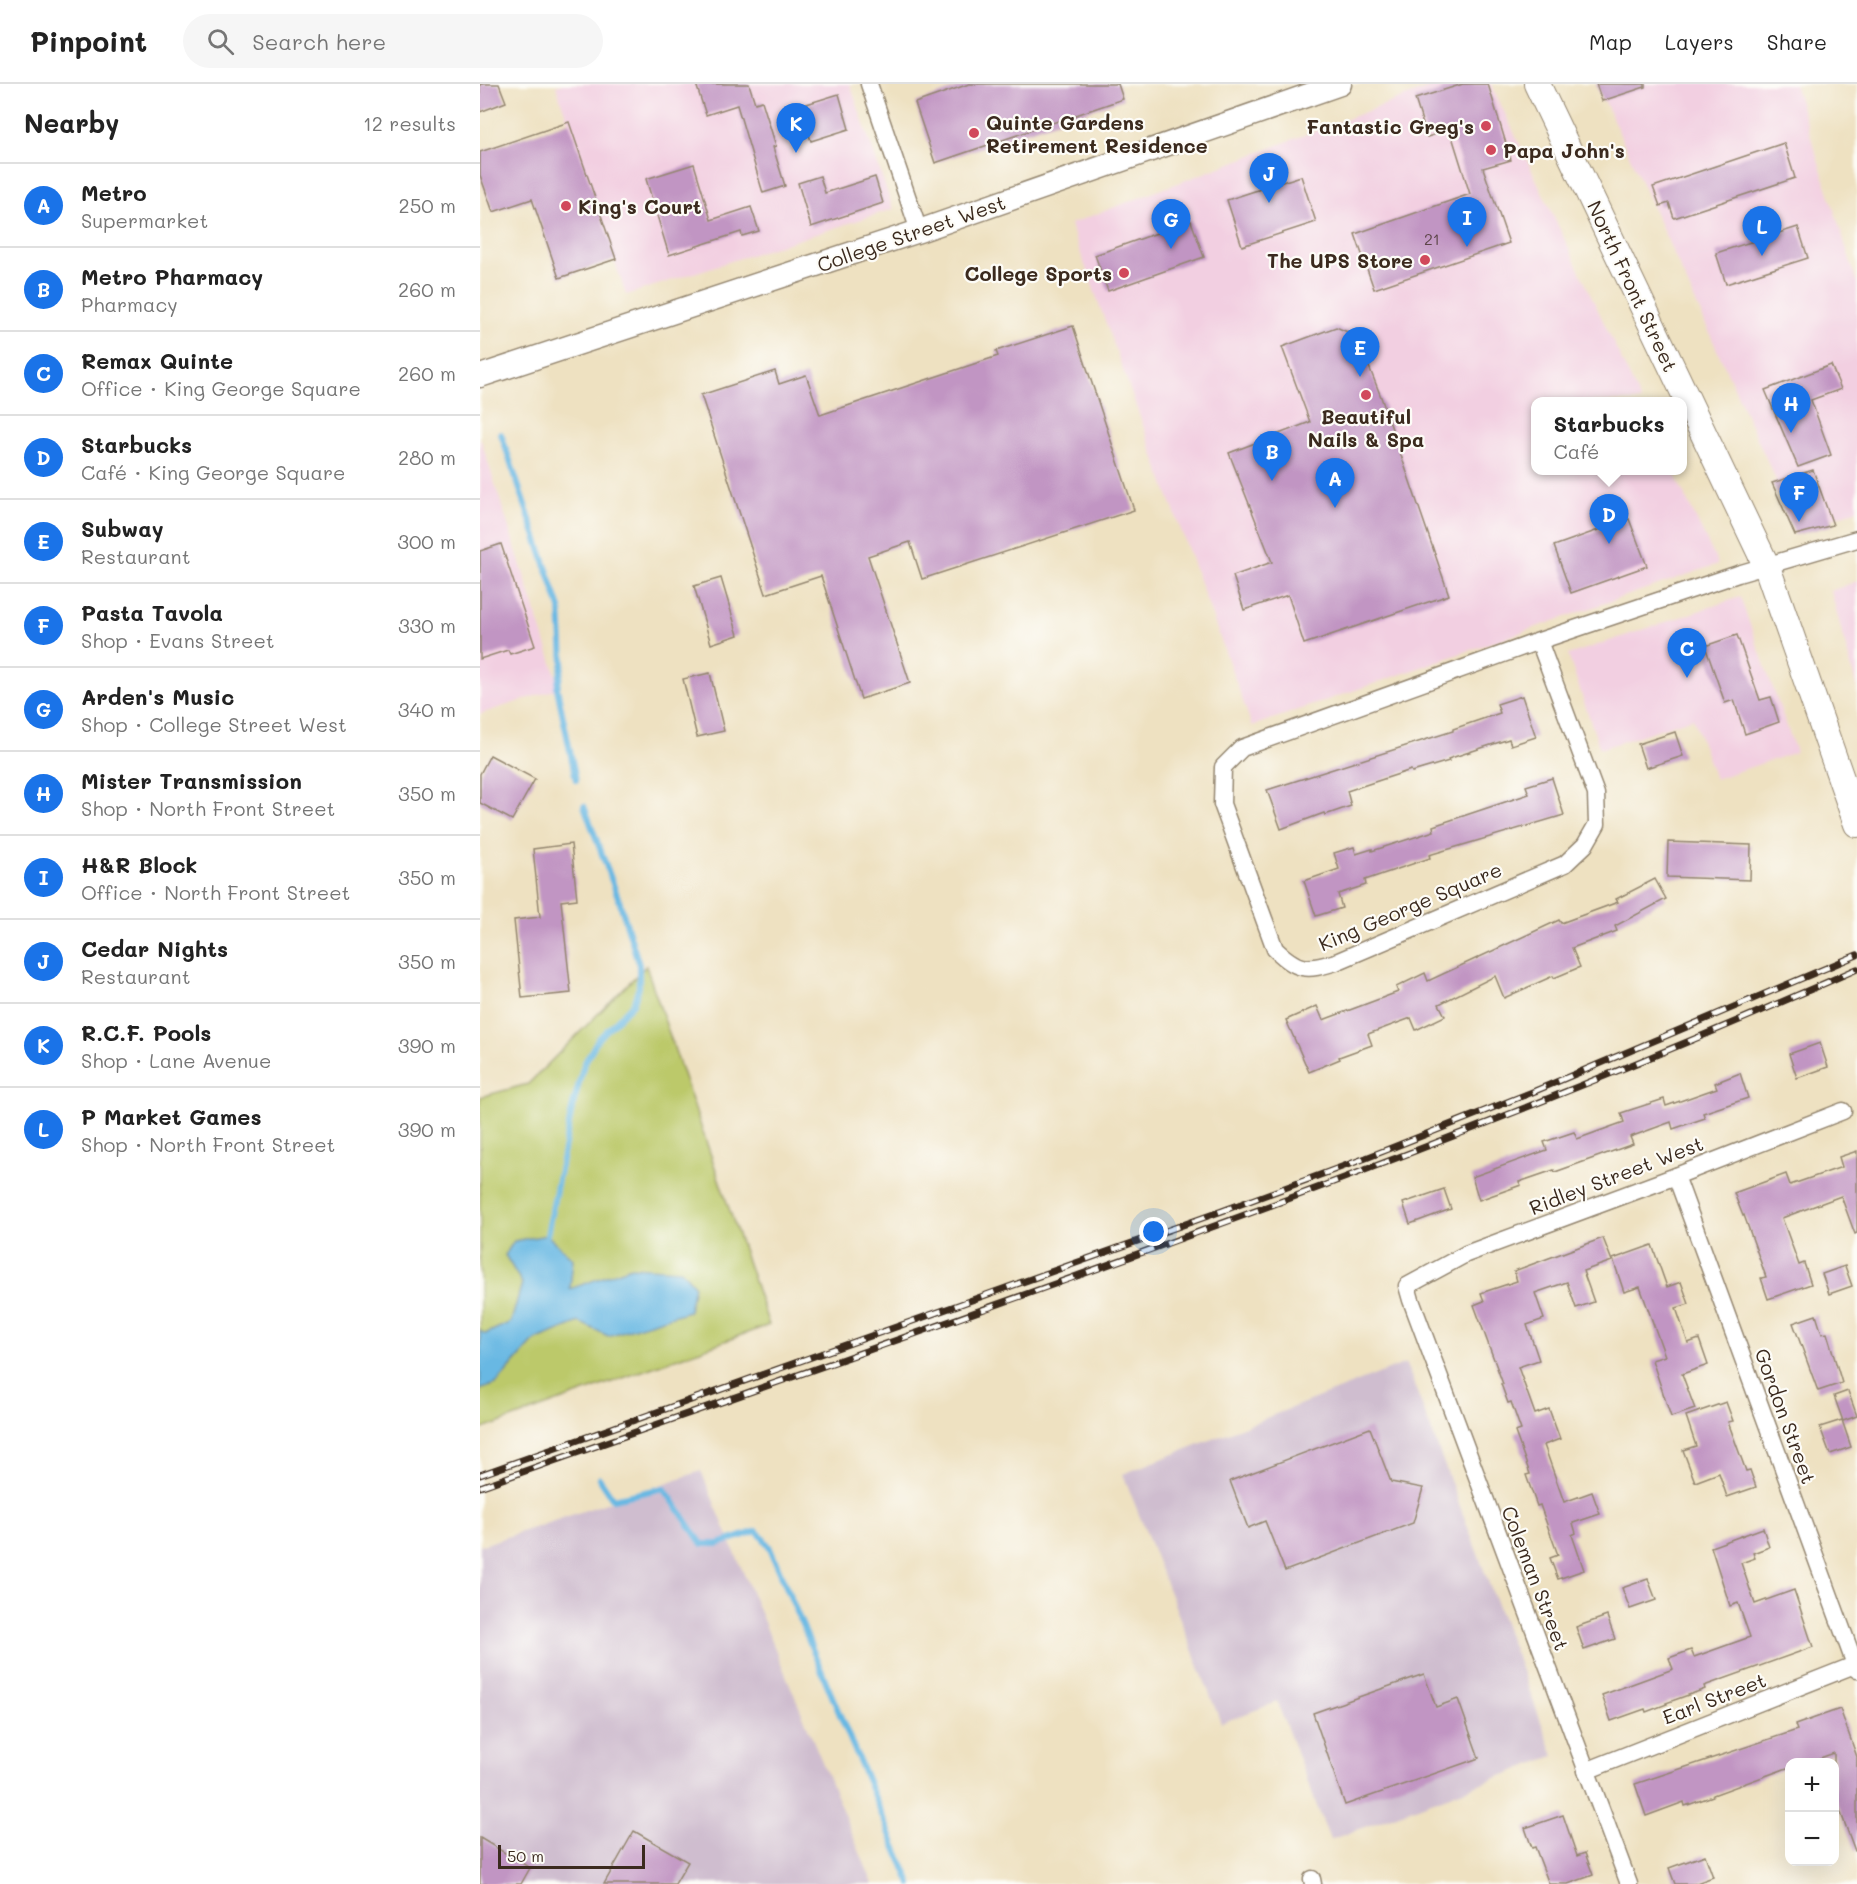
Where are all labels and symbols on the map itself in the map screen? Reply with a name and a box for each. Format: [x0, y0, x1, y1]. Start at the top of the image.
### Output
pin: K [776, 104, 816, 153]
place label: Quinte Gardens Retirement Residence [986, 109, 1208, 158]
place label: Fantastic Greg's [1306, 113, 1474, 139]
marker: Fantastic Greg's [1479, 119, 1493, 133]
marker: Quinte Gardens Retirement Residence [967, 126, 981, 140]
place label: Papa John's [1503, 137, 1625, 163]
marker: Papa John's [1484, 143, 1498, 157]
pin: J [1250, 154, 1288, 203]
street label: College Street West [813, 189, 1009, 277]
place label: King's Court [578, 193, 702, 219]
street label: North Front Street [1582, 196, 1684, 376]
pin: I [1448, 198, 1486, 247]
marker: King's Court [559, 199, 573, 213]
pin: G [1152, 200, 1190, 249]
pin: L [1742, 206, 1782, 256]
house number: 21 [1424, 228, 1440, 249]
place label: The UPS Store [1267, 247, 1413, 273]
marker: The UPS Store [1418, 253, 1432, 267]
place label: College Sports [965, 260, 1112, 286]
marker: College Sports [1117, 266, 1131, 280]
pin: E [1340, 328, 1380, 377]
pin: H [1772, 384, 1810, 433]
marker: Beautiful Nails & Spa [1359, 388, 1373, 402]
place label: Beautiful Nails & Spa [1308, 403, 1424, 452]
pin: B [1252, 432, 1292, 481]
pin: A [1316, 458, 1354, 508]
pin: F [1780, 472, 1818, 522]
pin: D [1590, 494, 1628, 544]
pin: C [1668, 628, 1706, 678]
street label: King George Square [1314, 856, 1506, 956]
street label: Ridley Street West [1525, 1130, 1707, 1220]
your location [1139, 1217, 1168, 1246]
street label: Gordon Street [1749, 1345, 1823, 1487]
street label: Coleman Street [1496, 1502, 1576, 1654]
street label: Earl Street [1658, 1666, 1770, 1730]
scale bar [498, 1842, 645, 1870]

